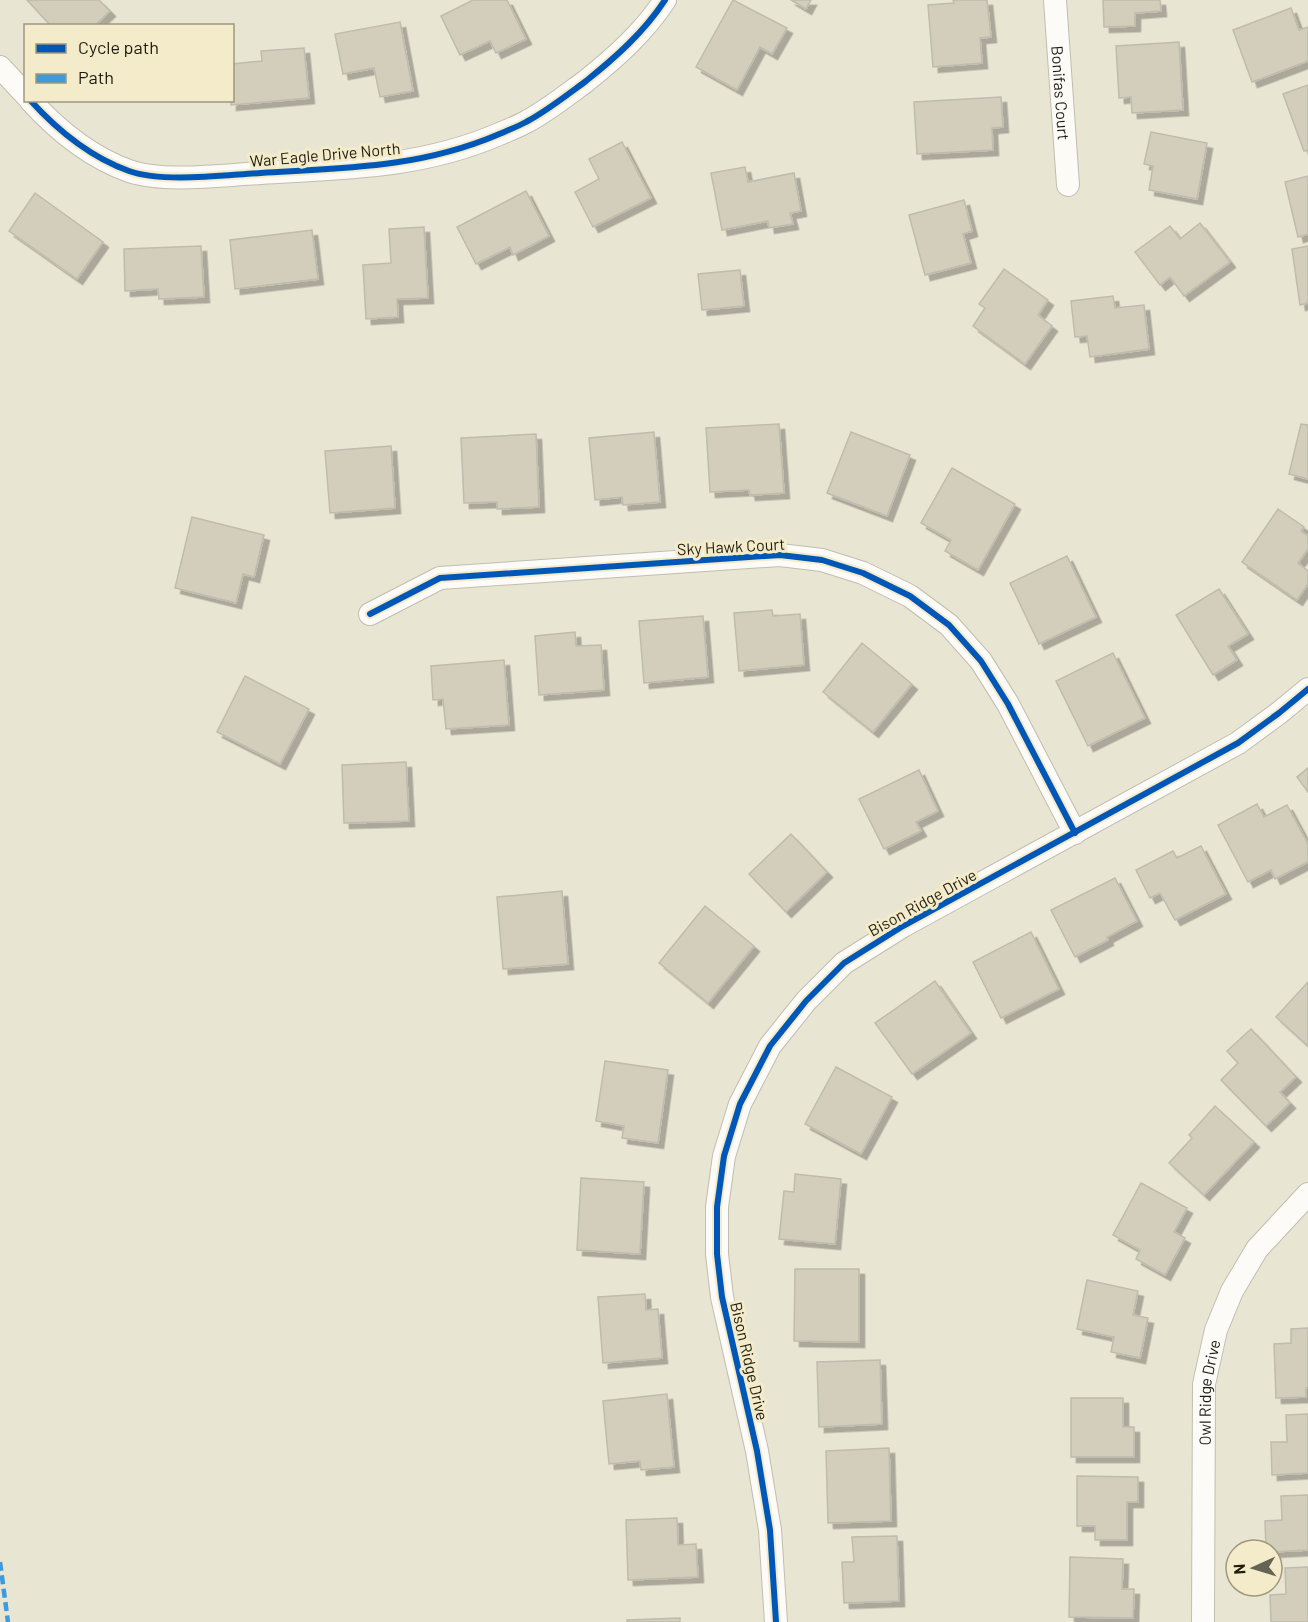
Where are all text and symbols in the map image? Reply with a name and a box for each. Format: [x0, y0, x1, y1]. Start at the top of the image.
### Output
legend [24, 24, 234, 102]
text: Cycle path [78, 36, 159, 58]
street label: Bonifas Court [1049, 45, 1074, 141]
text: Path [78, 66, 114, 88]
street label: War Eagle Drive North [249, 138, 401, 170]
street label: Sky Hawk Court [677, 534, 785, 558]
street label: Bison Ridge Drive [865, 864, 979, 940]
street label: Bison Ridge Drive [727, 1300, 773, 1422]
street label: Owl Ridge Drive [1194, 1338, 1223, 1446]
north arrow [1224, 1538, 1284, 1598]
text: N [1229, 1563, 1248, 1575]

